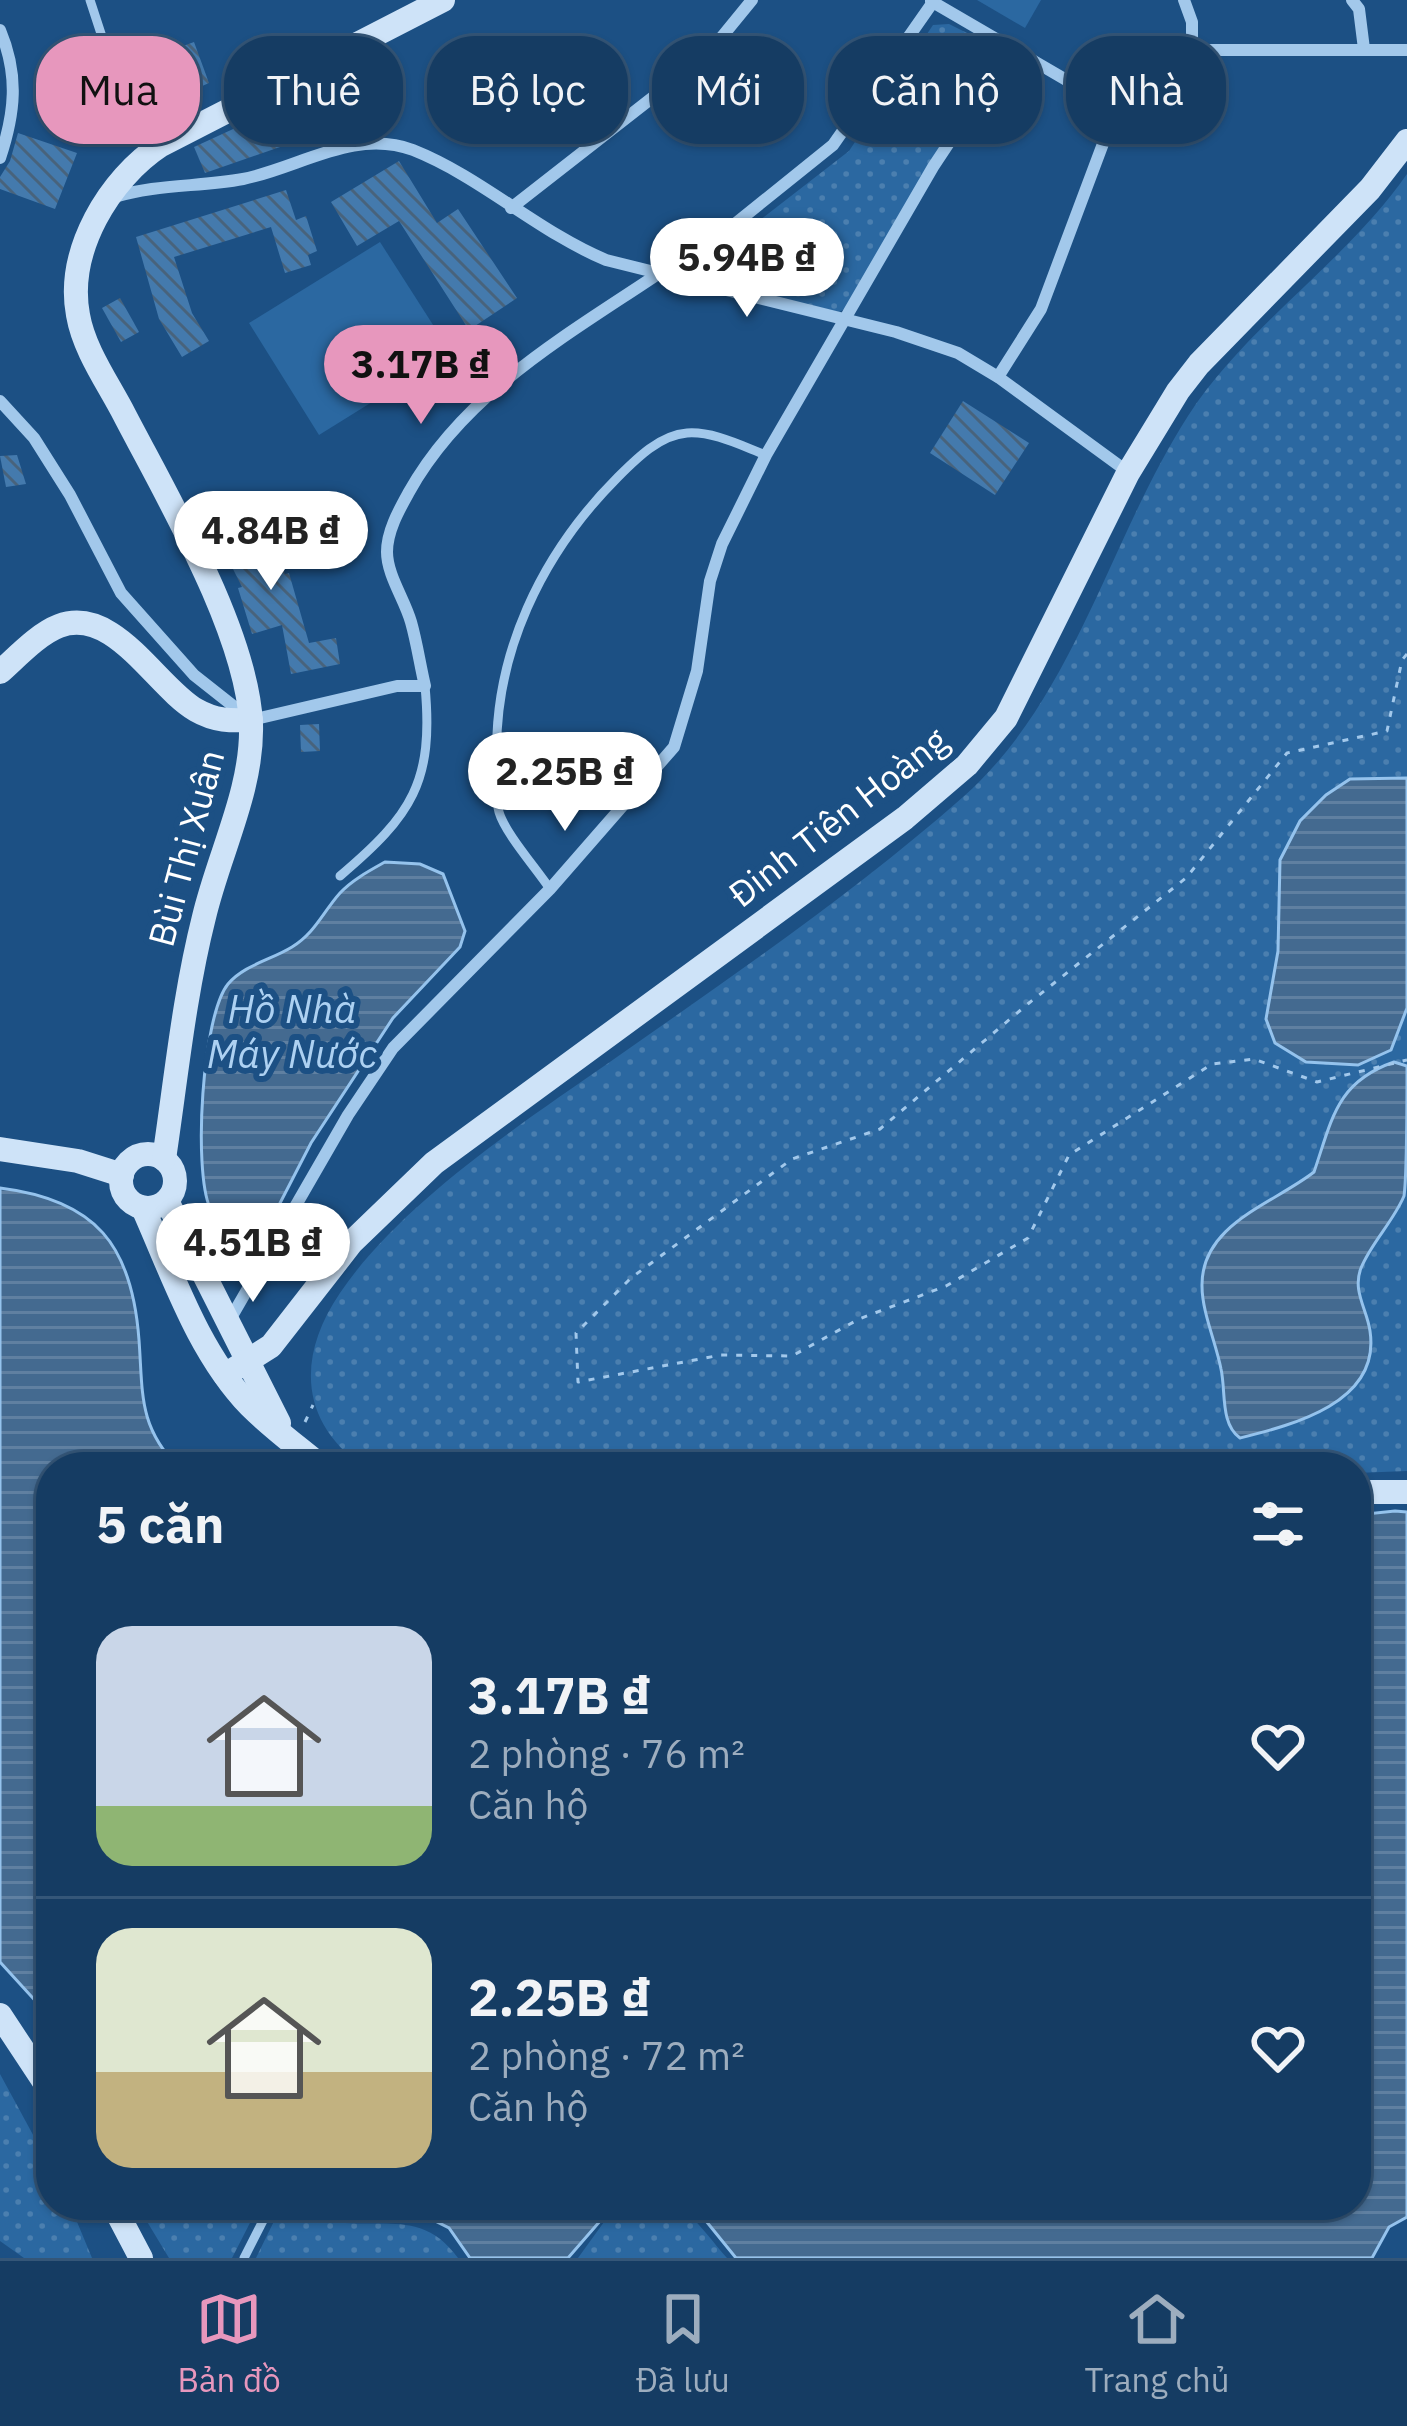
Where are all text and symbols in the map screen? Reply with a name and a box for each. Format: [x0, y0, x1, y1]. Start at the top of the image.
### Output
chip: Mua [36, 36, 200, 144]
chip: Thuê [224, 36, 403, 144]
chip: Bộ lọc [427, 36, 628, 144]
chip: Mới [652, 36, 804, 144]
chip: Căn hộ [828, 36, 1042, 144]
chip: Nhà [1066, 36, 1226, 144]
pin: 5.94B ₫ [636, 218, 858, 320]
text: 5.94B ₫ [677, 231, 817, 282]
pin: 3.17B ₫ [310, 325, 532, 427]
text: 3.17B ₫ [351, 338, 491, 389]
pin: 4.84B ₫ [160, 491, 382, 593]
text: 4.84B ₫ [201, 504, 341, 555]
street label: Đinh Tiên Hoàng [719, 716, 957, 917]
pin: 2.25B ₫ [454, 732, 676, 834]
street label: Bùi Thị Xuân [137, 744, 234, 951]
text: 2.25B ₫ [495, 745, 635, 796]
water label: Hồ Nhà Máy Nước [207, 983, 377, 1079]
pin: 4.51B ₫ [142, 1203, 364, 1305]
text: 4.51B ₫ [183, 1216, 323, 1267]
text: 5 căn [96, 1491, 224, 1557]
icon: filters [1245, 1491, 1311, 1557]
text: 3.17B ₫ [468, 1662, 651, 1728]
icon: home [192, 1674, 336, 1818]
icon: heart [1245, 1713, 1311, 1779]
text: 2 phòng · 76 m² [468, 1728, 745, 1779]
text: Căn hộ [468, 1779, 588, 1830]
text: 2.25B ₫ [468, 1964, 651, 2030]
icon: home [192, 1976, 336, 2120]
icon: heart [1245, 2015, 1311, 2081]
text: 2 phòng · 72 m² [468, 2030, 745, 2081]
text: Căn hộ [468, 2081, 588, 2132]
tab: Bản đồ [177, 2286, 281, 2401]
tab: Đã lưu [636, 2286, 730, 2401]
tab: Trang chủ [1085, 2286, 1230, 2401]

